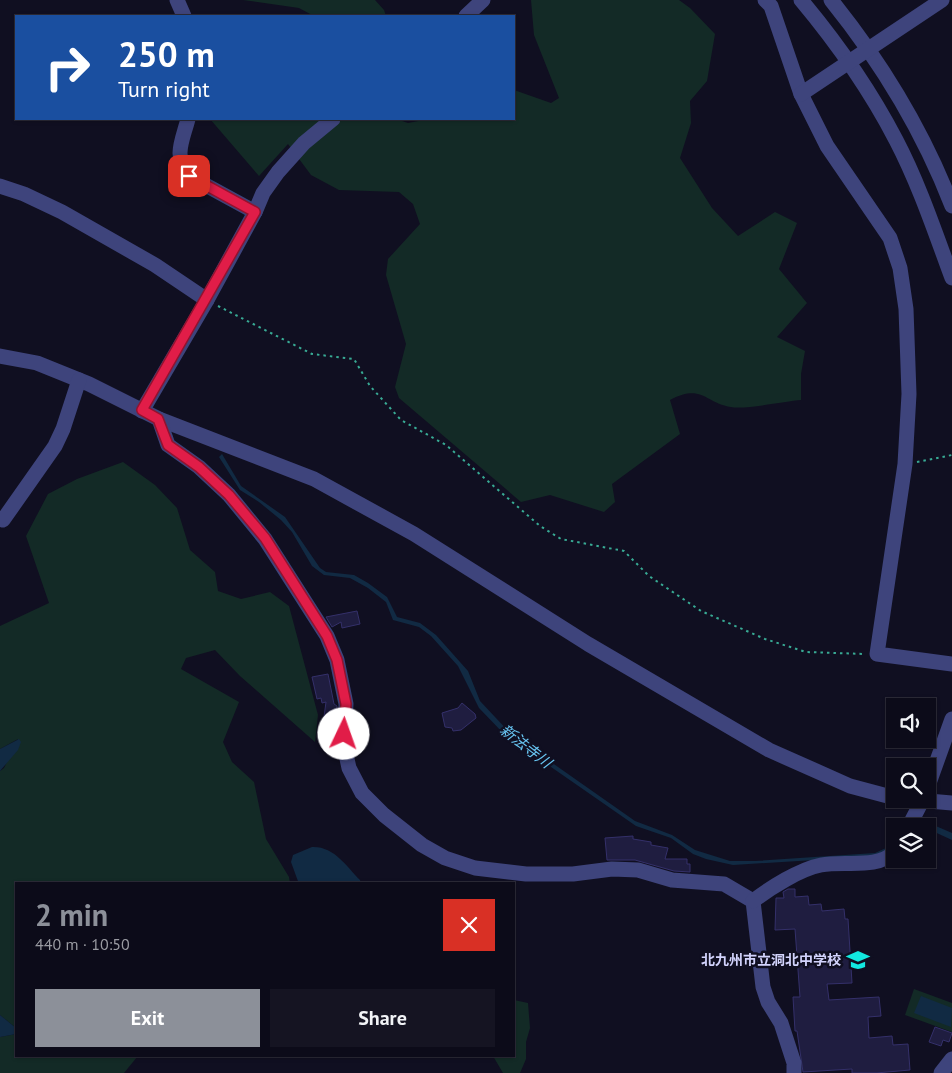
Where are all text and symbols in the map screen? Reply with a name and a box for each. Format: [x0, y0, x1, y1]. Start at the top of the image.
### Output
text: 250 m [118, 31, 215, 77]
icon: right [35, 35, 100, 100]
text: Turn right [118, 75, 210, 103]
pin [168, 155, 210, 197]
icon: arrive [175, 162, 203, 190]
map controls [886, 698, 936, 868]
button: sound [886, 698, 936, 748]
position arrow [317, 707, 369, 759]
water label: 新法寺川 [497, 720, 557, 773]
button: search [886, 758, 936, 808]
button: layers [886, 818, 936, 868]
text: 2 min [35, 895, 108, 934]
button: close [443, 899, 495, 951]
text: 440 m · 10:50 [35, 934, 130, 954]
school or university icon: 北九州市立洞北中学校 [845, 947, 871, 973]
place label: 北九州市立洞北中学校 [701, 951, 841, 969]
button: Exit [35, 989, 260, 1047]
button: Share [270, 989, 495, 1047]

